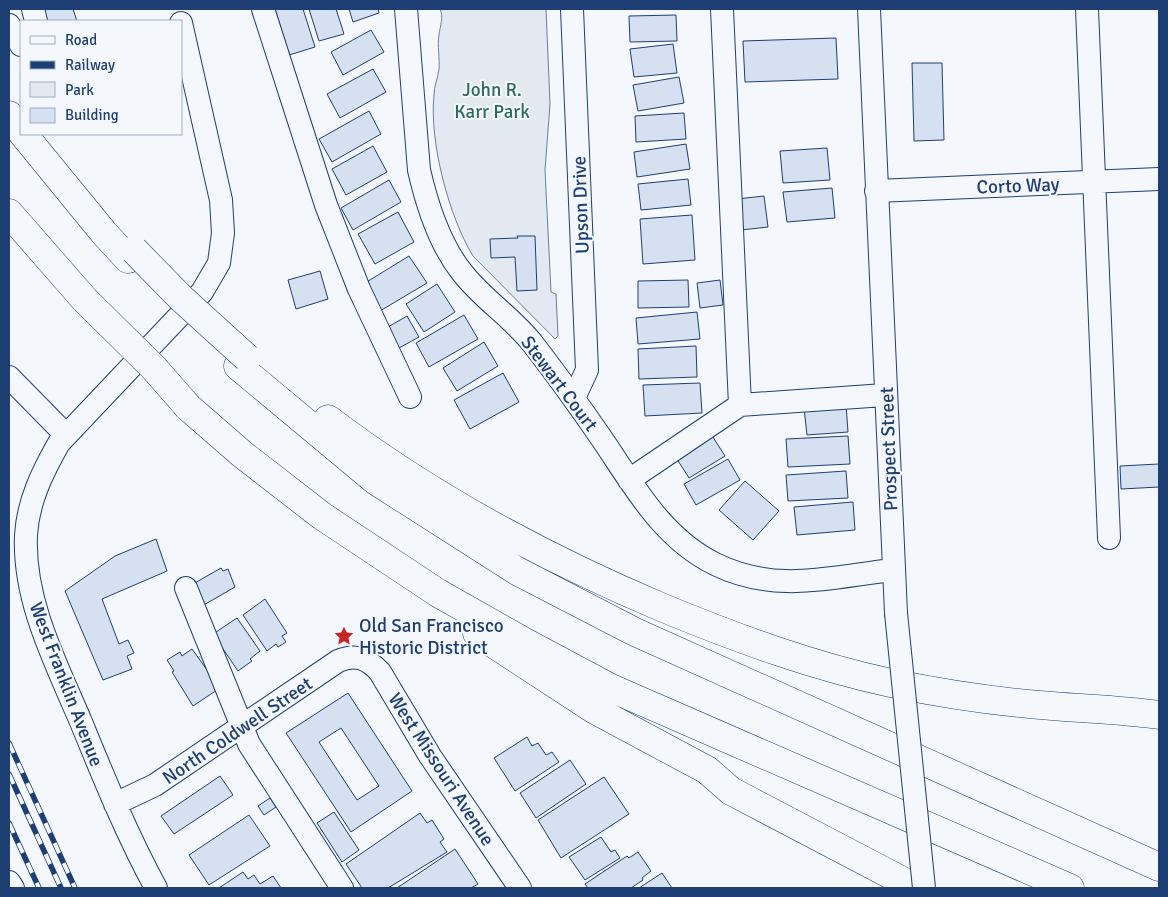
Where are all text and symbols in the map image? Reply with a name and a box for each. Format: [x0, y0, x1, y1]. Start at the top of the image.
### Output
legend [20, 20, 182, 135]
text: Road [65, 31, 97, 49]
text: Railway [65, 56, 115, 74]
park label: John R. Karr Park [454, 78, 530, 124]
text: Park [65, 81, 94, 99]
text: Building [65, 106, 119, 124]
street label: Upson Drive [567, 156, 595, 254]
street label: Corto Way [976, 173, 1060, 199]
street label: Stewart Court [516, 331, 603, 436]
street label: Prospect Street [875, 386, 903, 511]
street label: West Franklin Avenue [24, 599, 108, 770]
place label: Old San Francisco Historic District [359, 614, 504, 660]
place icon: Old San Francisco Historic District [333, 625, 355, 647]
street label: North Coldwell Street [158, 672, 317, 790]
street label: West Missouri Avenue [383, 689, 500, 851]

